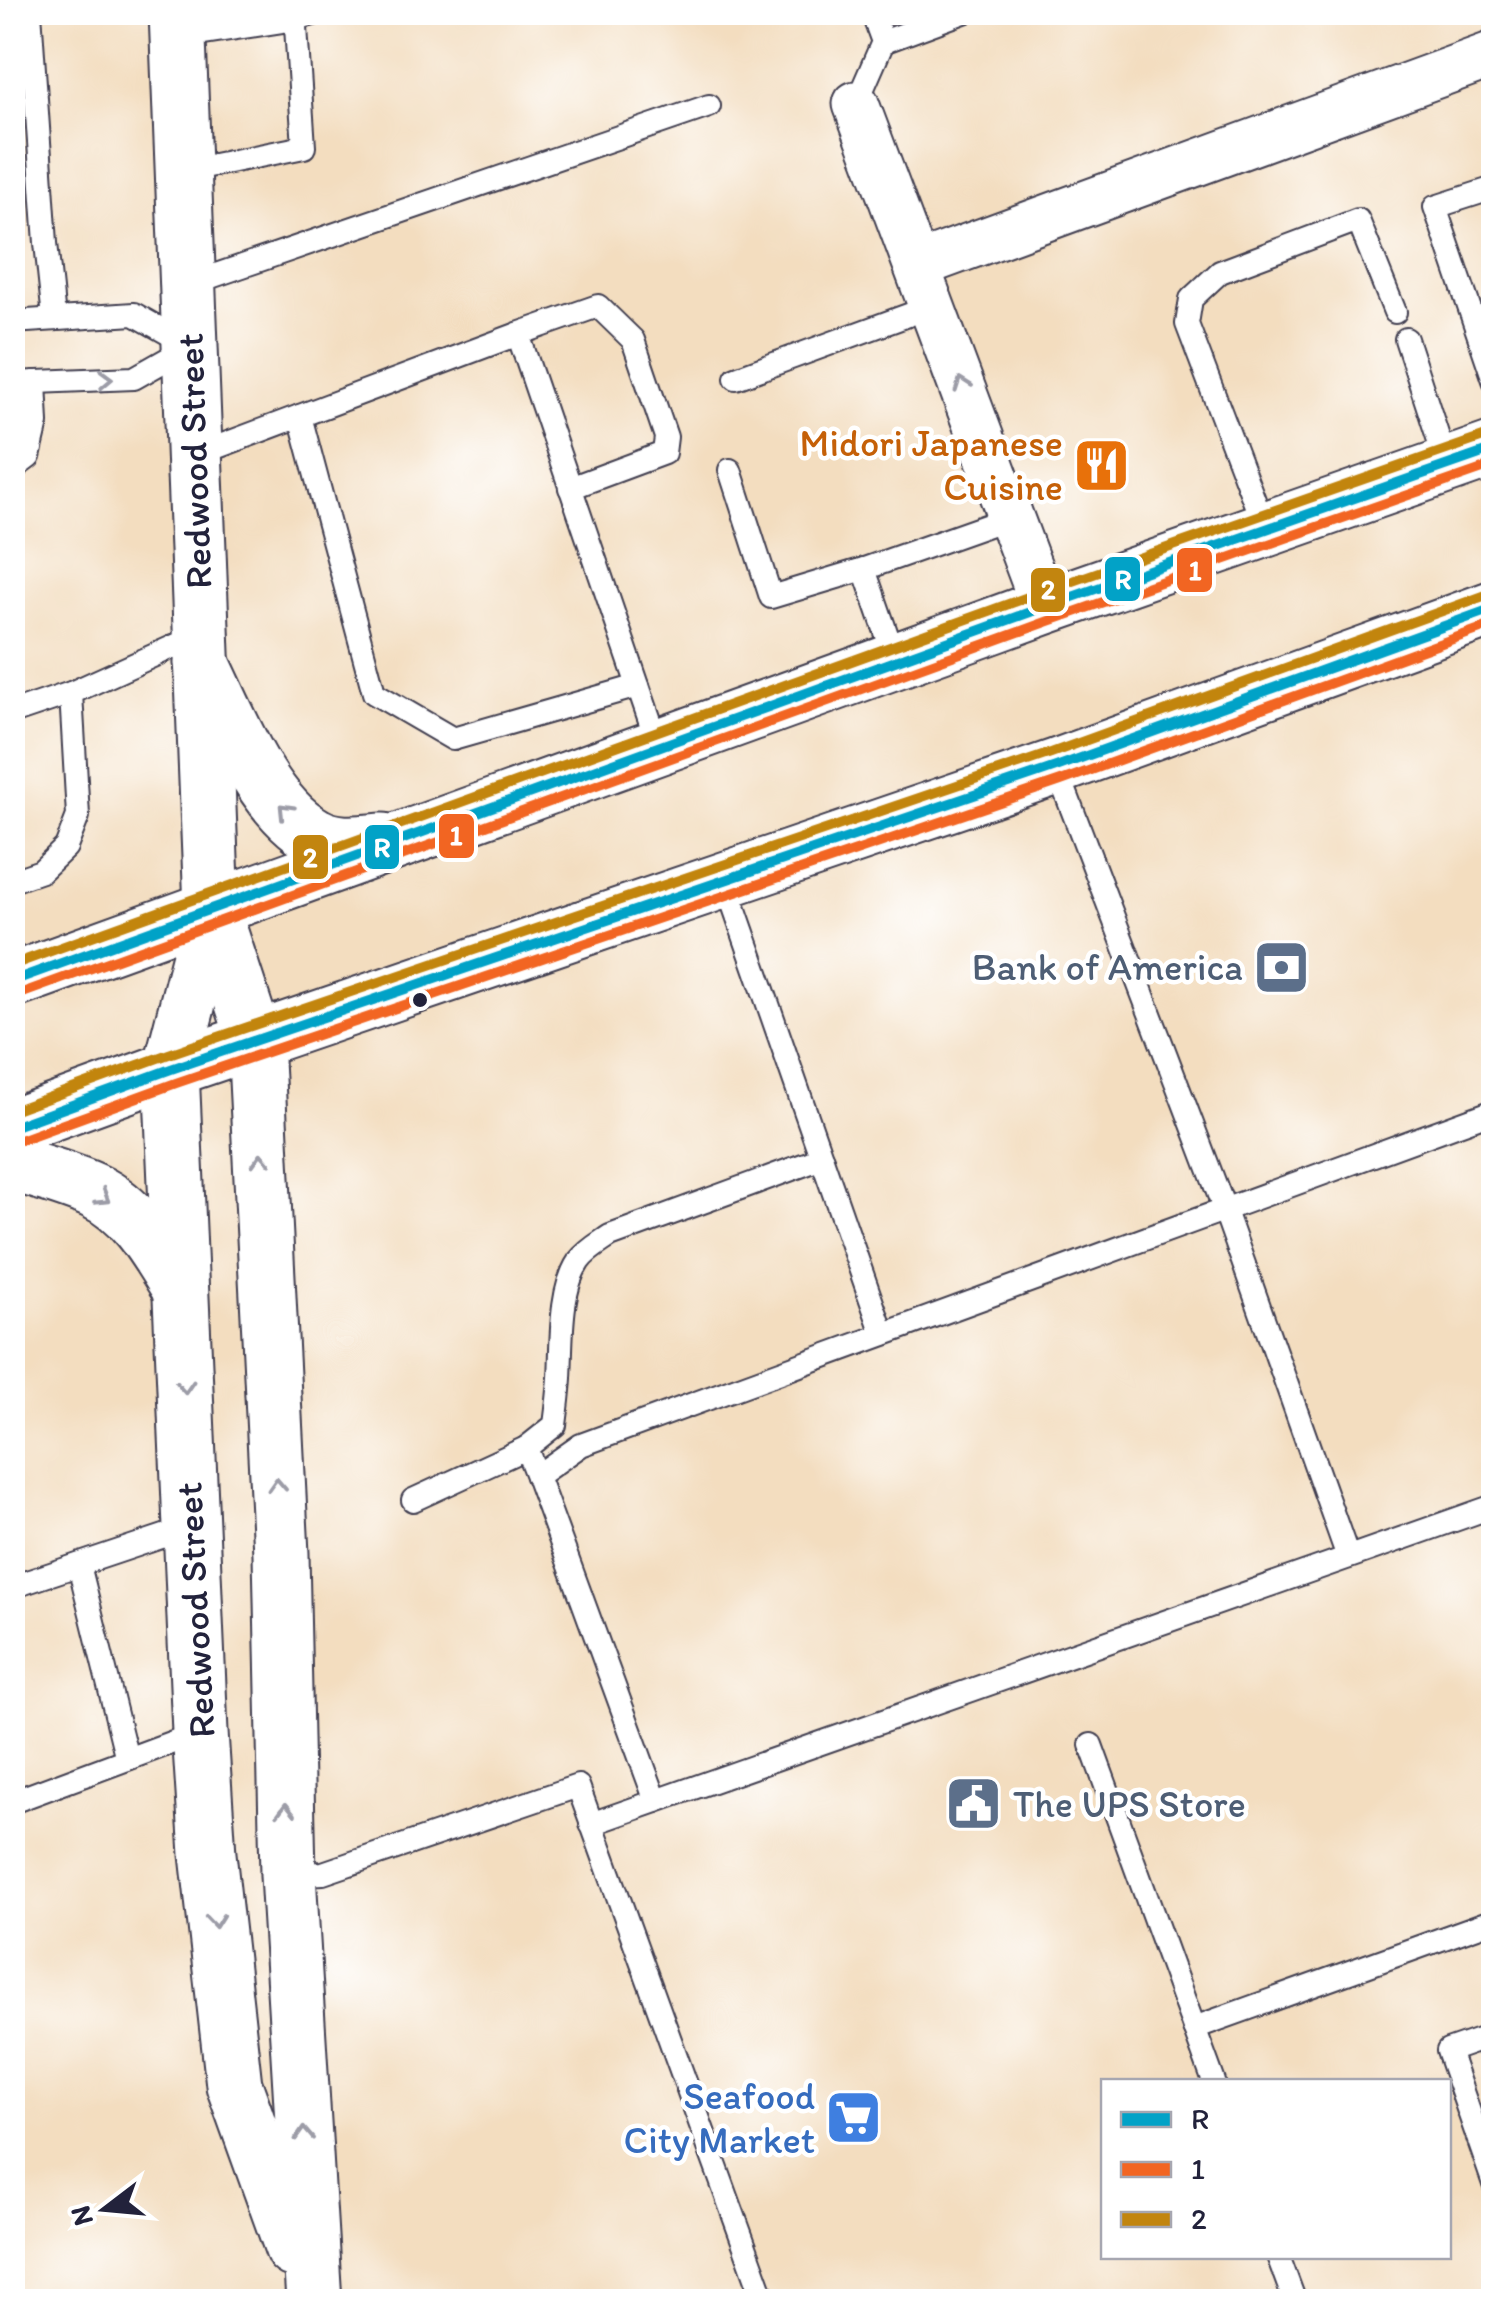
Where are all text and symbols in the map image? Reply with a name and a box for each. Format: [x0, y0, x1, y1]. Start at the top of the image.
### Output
street label: Redwood Street [167, 332, 221, 590]
one-way arrow [98, 369, 114, 390]
one-way arrow [953, 377, 974, 394]
place label: Midori Japanese Cuisine [799, 420, 1063, 510]
restaurant icon: Midori Japanese Cuisine [1072, 435, 1132, 495]
line badge: 1 [1175, 546, 1214, 594]
text: 1 [1189, 553, 1202, 587]
line badge: R [1103, 555, 1142, 603]
text: R [1115, 562, 1132, 596]
line badge: 2 [1029, 566, 1067, 614]
text: 2 [1041, 572, 1056, 606]
one-way arrow [279, 803, 297, 821]
line badge: 1 [437, 812, 476, 860]
text: 1 [450, 818, 463, 852]
line badge: R [363, 823, 401, 871]
text: R [374, 830, 391, 864]
line badge: 2 [291, 833, 330, 881]
text: 2 [303, 840, 318, 874]
bank icon: Bank of America [1252, 937, 1312, 997]
place label: Bank of America [972, 944, 1243, 990]
unlabelled marker [410, 990, 430, 1010]
one-way arrow [251, 1152, 272, 1168]
one-way arrow [92, 1186, 110, 1205]
one-way arrow [174, 1379, 195, 1395]
one-way arrow [267, 1477, 288, 1493]
street label: Redwood Street [165, 1481, 225, 1739]
public building icon: The UPS Store [944, 1774, 1004, 1834]
place label: The UPS Store [1013, 1781, 1246, 1827]
one-way arrow [276, 1801, 297, 1817]
one-way arrow [204, 1913, 225, 1929]
place label: Seafood City Market [624, 2073, 815, 2163]
legend [1101, 2079, 1451, 2259]
supermarket icon: Seafood City Market [824, 2088, 884, 2148]
text: R [1191, 2100, 1209, 2137]
one-way arrow [294, 2126, 315, 2142]
text: 1 [1191, 2150, 1205, 2187]
north arrow [55, 2159, 155, 2259]
text: 2 [1191, 2200, 1207, 2237]
text: N [62, 2202, 100, 2230]

